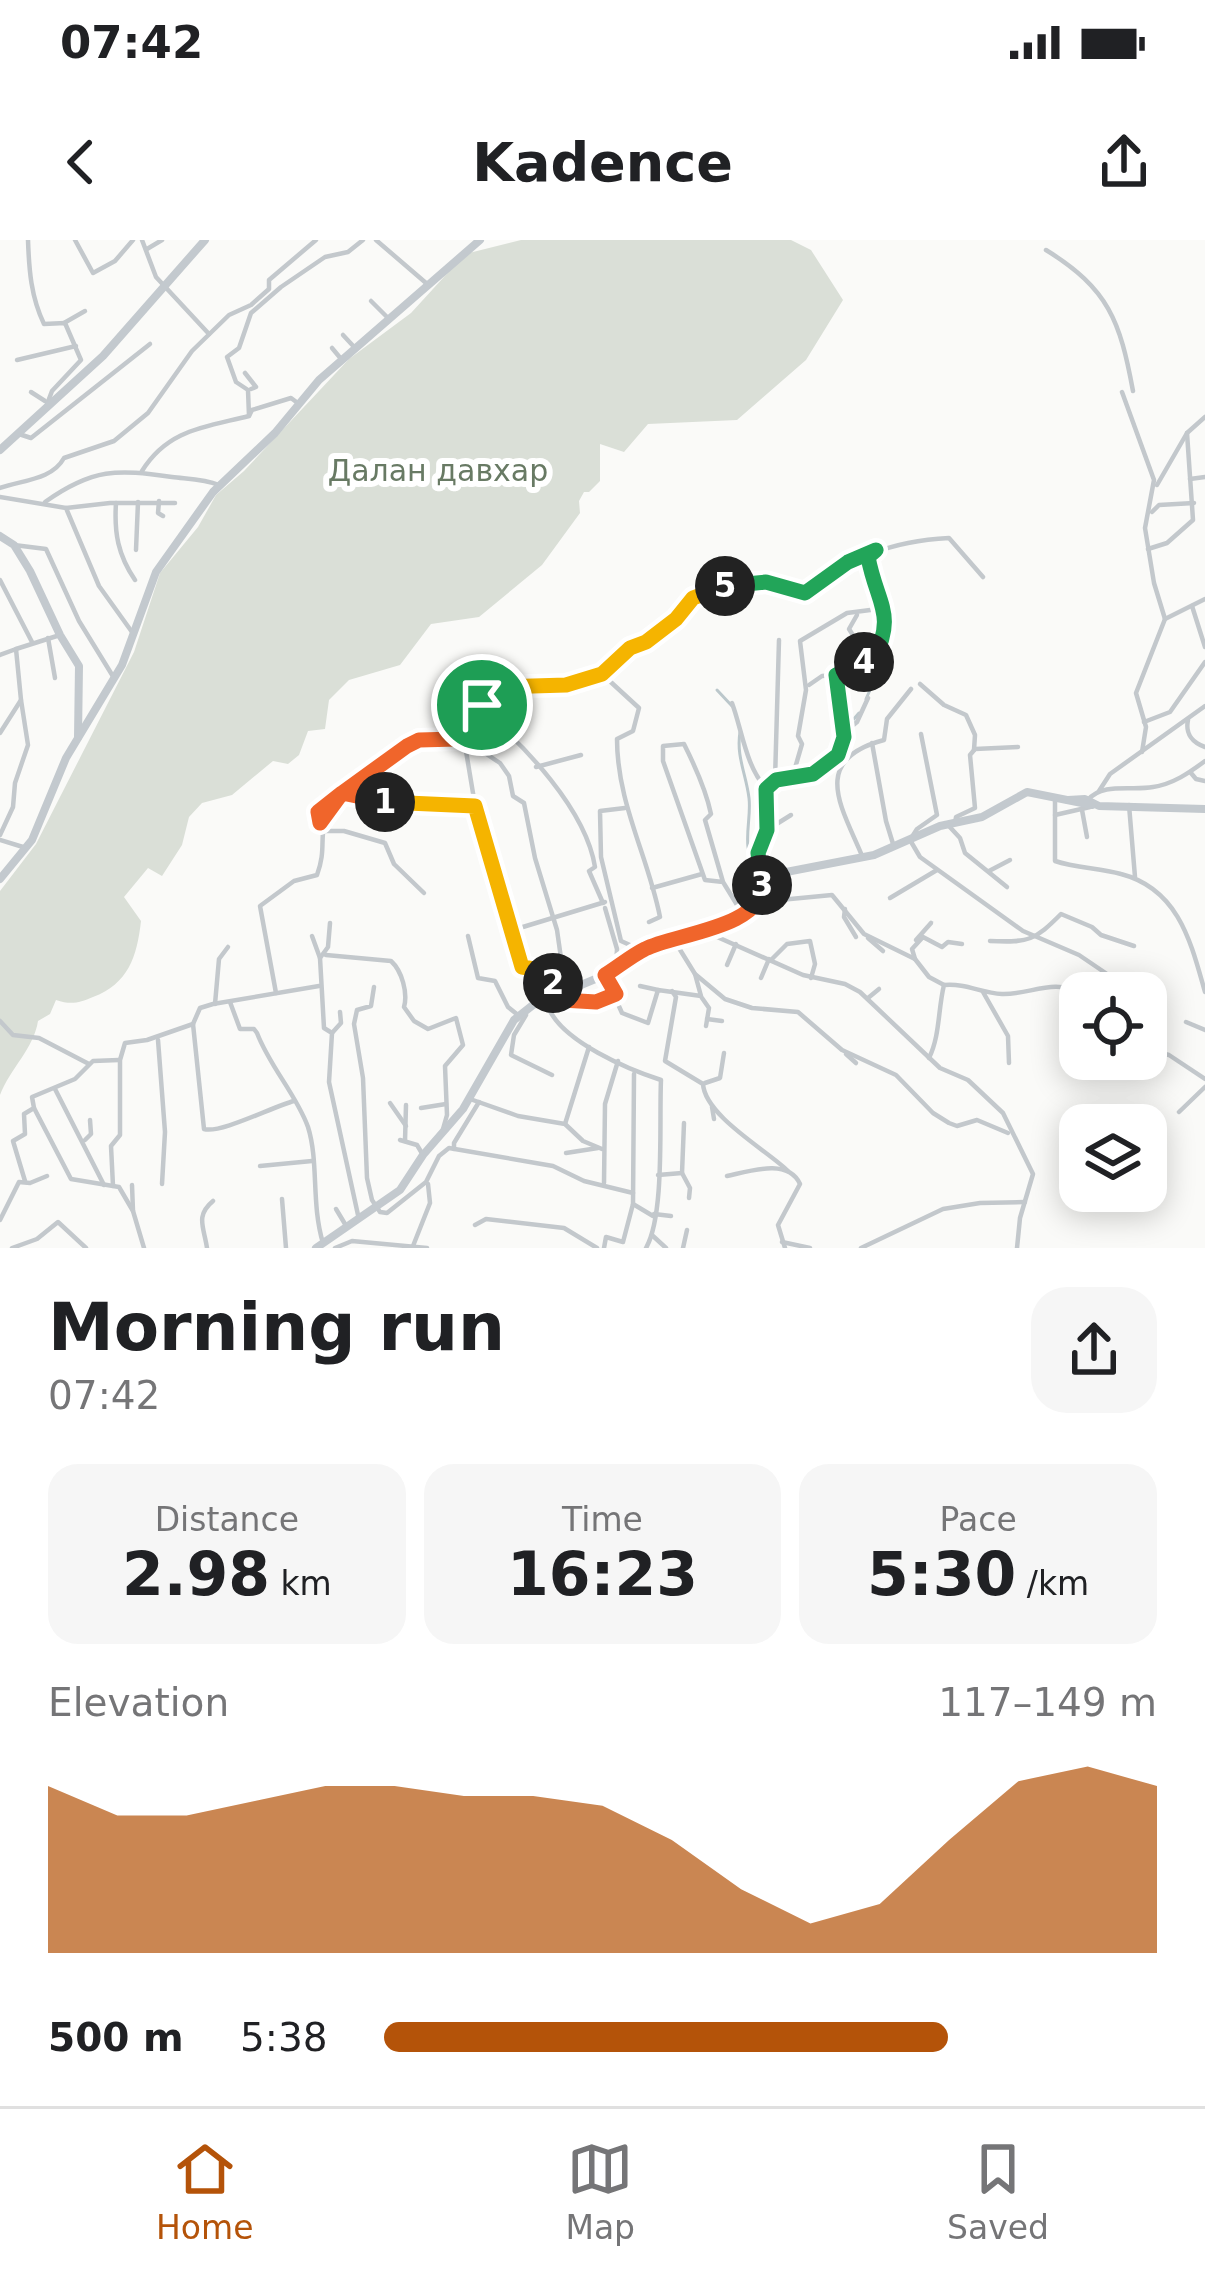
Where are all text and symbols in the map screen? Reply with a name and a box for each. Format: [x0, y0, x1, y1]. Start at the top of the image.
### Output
text: 07:42 [60, 16, 203, 69]
icon: back [48, 129, 114, 195]
icon: share [1091, 129, 1157, 195]
text: Kadence [472, 131, 733, 194]
park label: Далан давхар [328, 453, 548, 488]
pin: 5 [695, 556, 755, 616]
text: 5 [714, 566, 736, 605]
pin: 4 [834, 632, 894, 692]
text: 4 [853, 642, 875, 681]
pin [431, 654, 533, 756]
icon: arrive [449, 672, 515, 738]
pin: 1 [355, 772, 415, 832]
text: 1 [374, 782, 396, 821]
pin: 3 [732, 855, 792, 915]
text: 3 [751, 865, 773, 904]
pin: 2 [523, 953, 583, 1013]
text: 2 [542, 963, 564, 1002]
map controls [1059, 972, 1167, 1212]
button: locate [1059, 972, 1167, 1080]
button: layers [1059, 1104, 1167, 1212]
button: share [1031, 1287, 1157, 1413]
text: Morning run [48, 1289, 505, 1366]
text: 07:42 [48, 1373, 160, 1418]
text: Distance [155, 1500, 299, 1539]
text: Time [562, 1500, 643, 1539]
text: Pace [940, 1500, 1017, 1539]
text: 2.98 [122, 1539, 270, 1609]
text: 16:23 [507, 1539, 698, 1609]
text: 5:30 [867, 1539, 1016, 1609]
text: km [270, 1564, 332, 1603]
text: /km [1016, 1564, 1089, 1603]
text: Elevation [48, 1680, 229, 1725]
text: 117–149 m [938, 1680, 1157, 1725]
text: 500 m [48, 2015, 184, 2060]
text: 5:38 [240, 2015, 328, 2060]
tab: Home [156, 2136, 253, 2247]
tab: Map [565, 2136, 635, 2247]
tab: Saved [947, 2136, 1049, 2247]

